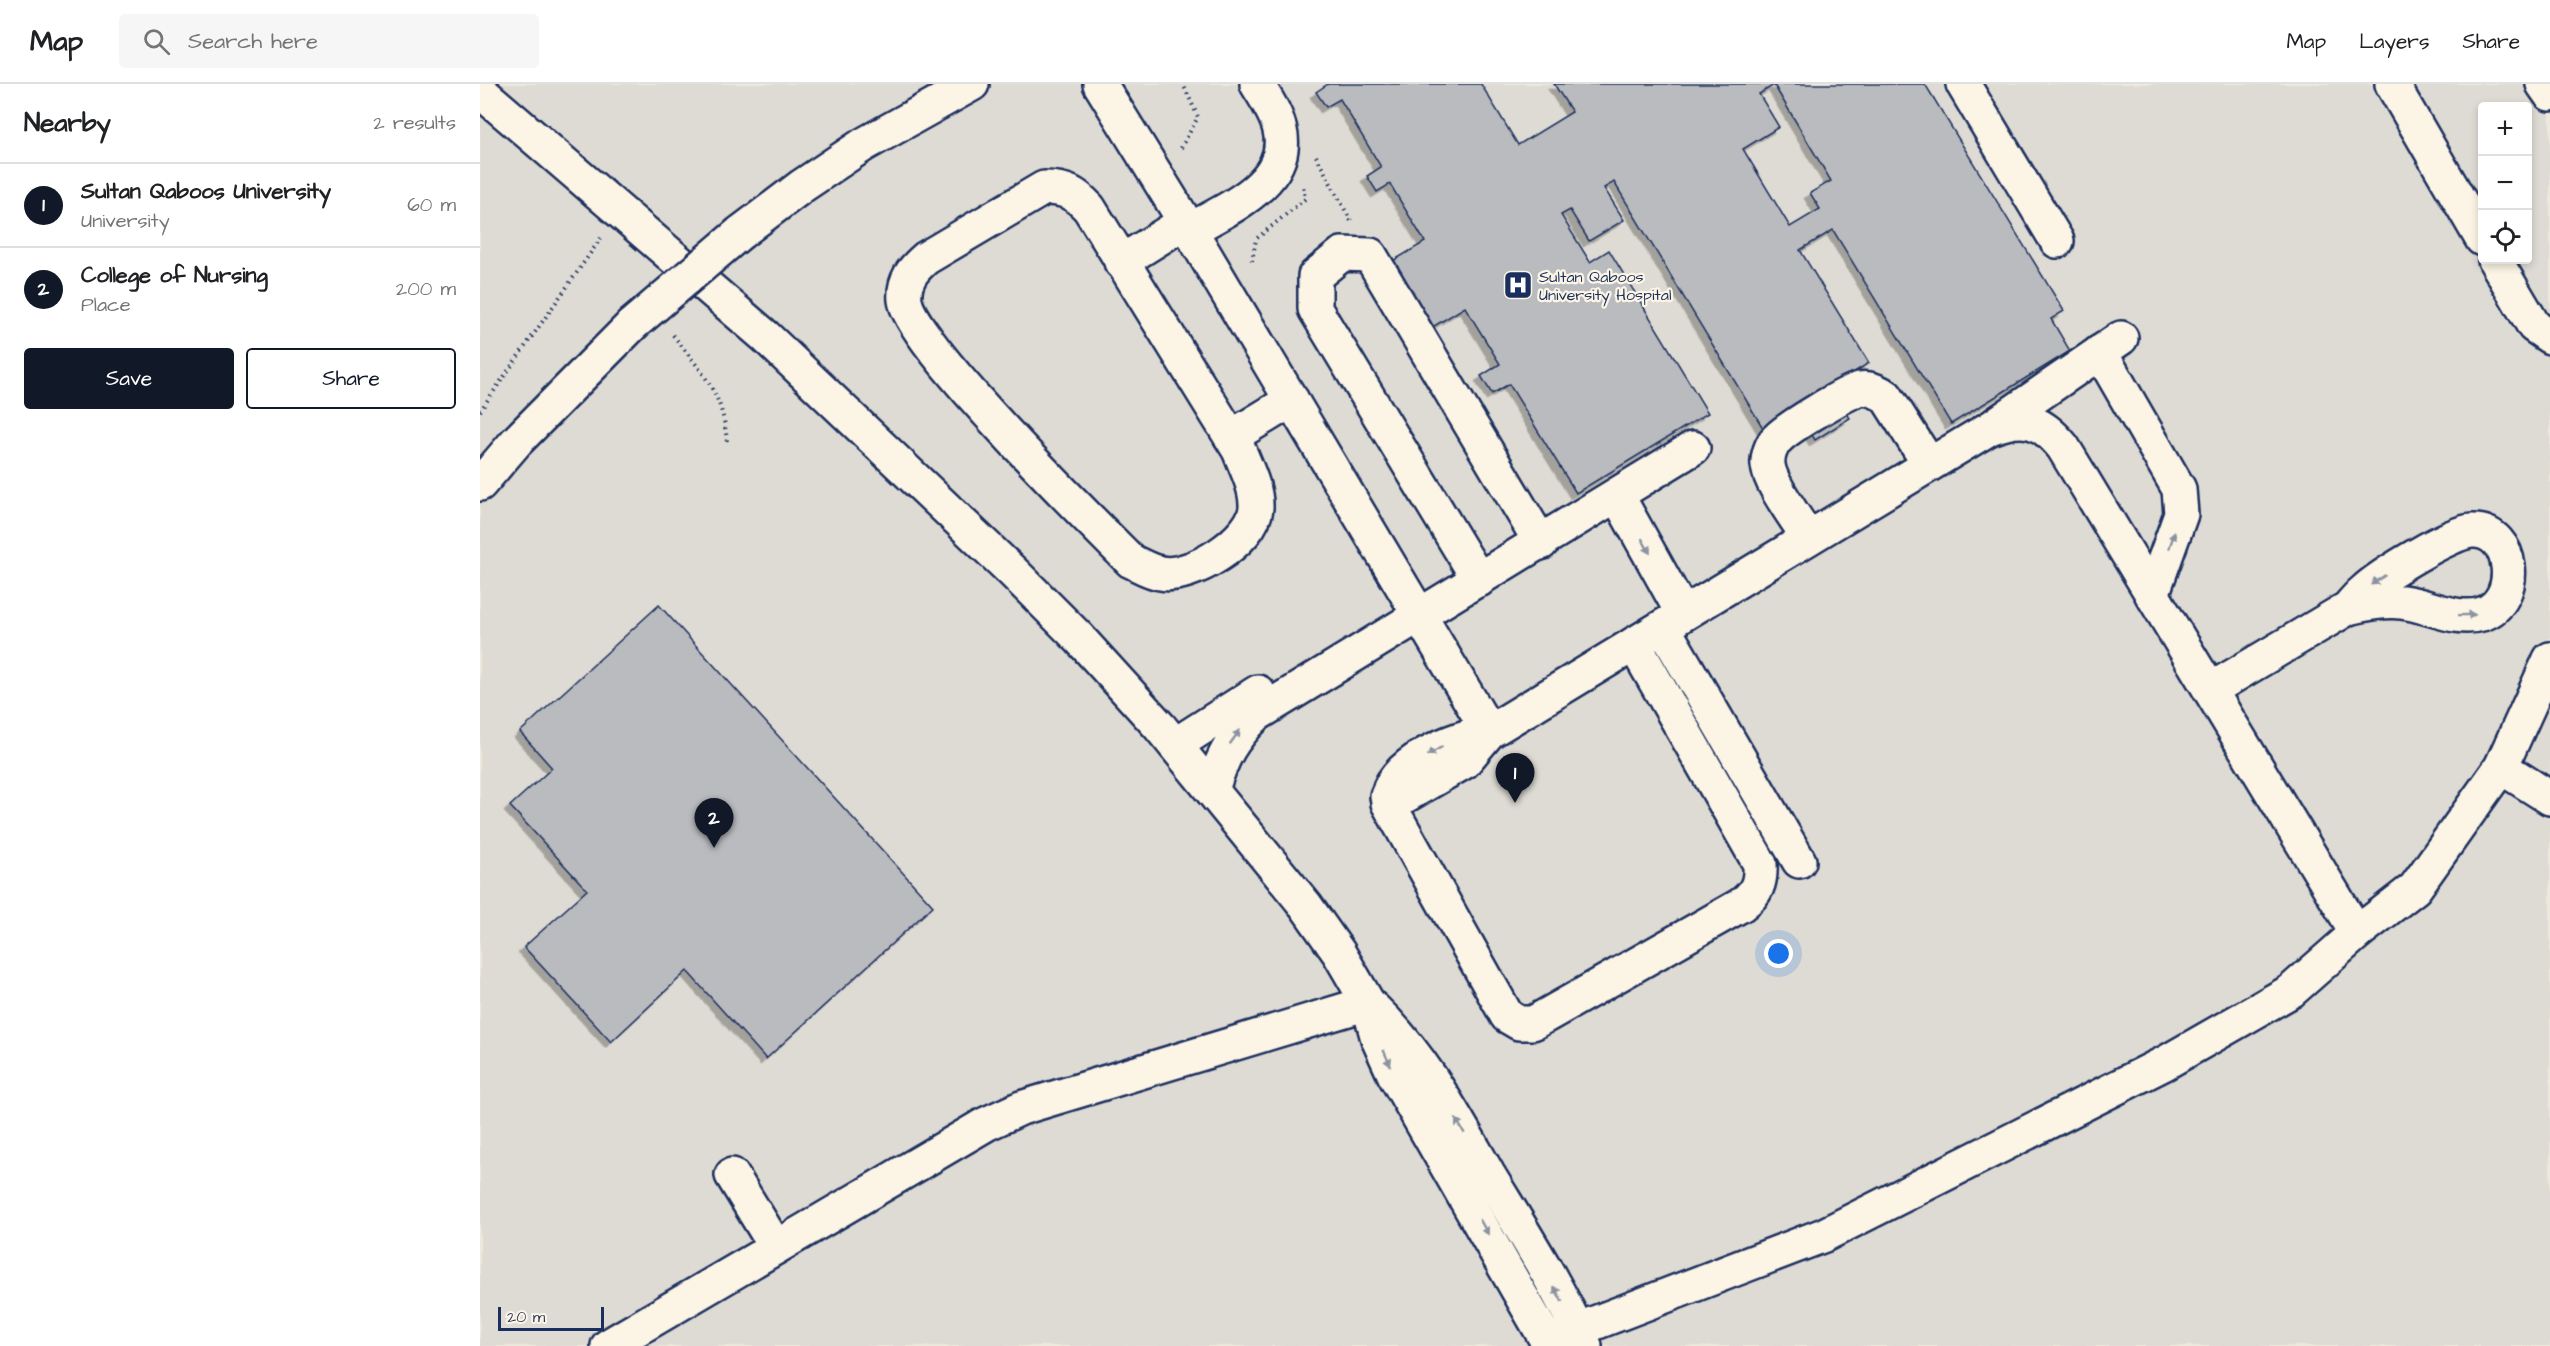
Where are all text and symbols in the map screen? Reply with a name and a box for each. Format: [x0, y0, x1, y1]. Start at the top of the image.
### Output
search box [119, 14, 539, 68]
text: Map [30, 22, 83, 61]
icon: search [140, 25, 173, 58]
text: Search here [188, 26, 318, 57]
text: Map [2286, 27, 2326, 56]
text: Layers [2359, 27, 2429, 56]
text: Share [2462, 27, 2520, 56]
map controls [2478, 102, 2532, 264]
button: + [2478, 102, 2532, 156]
text: Nearby [24, 105, 111, 141]
text: 2 results [373, 109, 456, 137]
button: − [2478, 156, 2532, 210]
text: Sultan Qaboos University [81, 176, 331, 207]
text: 1 [42, 191, 45, 219]
text: 60 m [407, 191, 456, 219]
text: University [81, 207, 170, 235]
button: locate [2478, 210, 2532, 264]
text: College of Nursing [81, 260, 268, 291]
place label: Sultan Qaboos University Hospital [1539, 266, 1671, 307]
hospital icon: Sultan Qaboos University Hospital [1502, 269, 1534, 301]
text: 2 [38, 275, 49, 303]
text: 200 m [396, 275, 456, 303]
text: Place [81, 291, 131, 319]
button: Save [24, 348, 234, 409]
button: Share [246, 348, 456, 409]
one-way arrow [2167, 531, 2177, 549]
one-way arrow [1640, 538, 1651, 554]
one-way arrow [2370, 575, 2387, 586]
one-way arrow [2457, 610, 2476, 620]
one-way arrow [1229, 730, 1241, 745]
one-way arrow [1427, 745, 1443, 756]
pin: 1 [1496, 754, 1534, 803]
pin: 2 [694, 798, 734, 848]
your location [1764, 939, 1793, 968]
one-way arrow [1382, 1050, 1391, 1067]
one-way arrow [1454, 1118, 1465, 1134]
one-way arrow [1478, 1219, 1489, 1235]
one-way arrow [1553, 1285, 1563, 1302]
scale bar [498, 1304, 604, 1332]
text: 20 m [507, 1306, 545, 1328]

